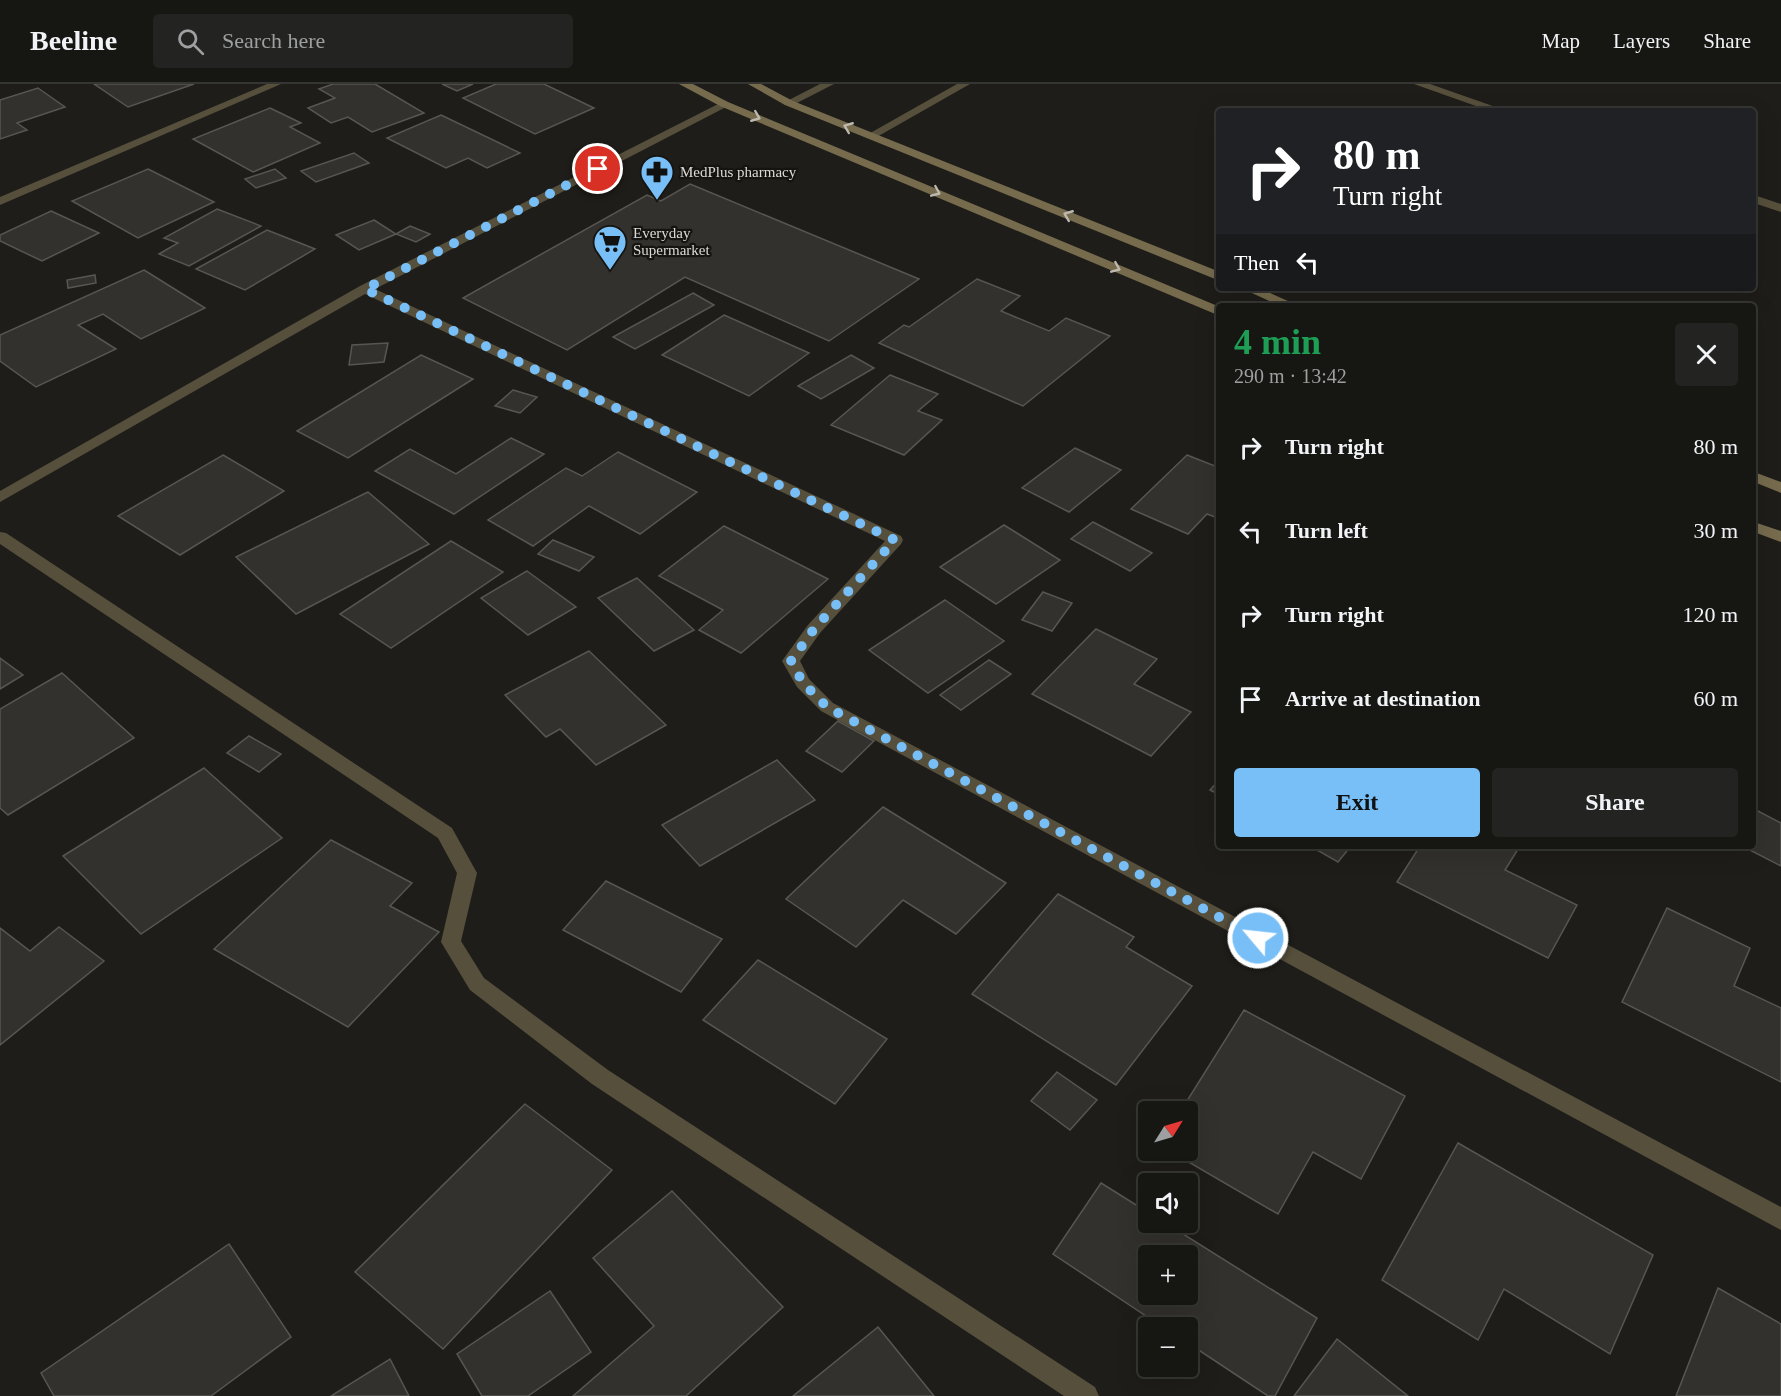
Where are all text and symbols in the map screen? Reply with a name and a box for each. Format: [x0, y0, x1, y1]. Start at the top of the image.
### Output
search box [153, 14, 573, 68]
text: Beeline [30, 25, 117, 56]
icon: search [174, 25, 207, 58]
text: Search here [222, 28, 325, 53]
text: Map [1542, 29, 1580, 53]
text: Layers [1613, 29, 1670, 53]
text: Share [1703, 29, 1751, 53]
one-way arrow [750, 110, 761, 122]
one-way arrow [843, 122, 854, 134]
icon: right [1234, 132, 1312, 210]
text: 80 m [1333, 132, 1421, 178]
pin [572, 143, 623, 194]
icon: arrive [581, 152, 614, 185]
pharmacy icon: MedPlus pharmacy [639, 154, 675, 201]
place label: MedPlus pharmacy [680, 164, 797, 180]
text: Turn right [1333, 181, 1442, 211]
one-way arrow [930, 185, 941, 197]
one-way arrow [1063, 210, 1074, 223]
supermarket icon: Everyday Supermarket [592, 224, 628, 271]
place label: Everyday Supermarket [633, 225, 710, 258]
icon: left [1291, 246, 1324, 279]
text: Then [1234, 250, 1279, 275]
one-way arrow [1109, 261, 1120, 273]
text: 4 min [1234, 322, 1321, 362]
button: close [1675, 323, 1738, 386]
text: 290 m · 13:42 [1234, 365, 1347, 387]
icon: right [1234, 431, 1267, 464]
text: Turn right [1285, 434, 1384, 459]
text: 80 m [1693, 434, 1738, 459]
icon: left [1234, 515, 1267, 548]
text: Turn left [1285, 518, 1368, 543]
text: 30 m [1693, 518, 1738, 543]
icon: right [1234, 599, 1267, 632]
text: Turn right [1285, 602, 1384, 627]
text: 120 m [1682, 602, 1738, 627]
icon: arrive [1234, 683, 1267, 716]
text: Arrive at destination [1285, 686, 1481, 711]
text: 60 m [1693, 686, 1738, 711]
button: Exit [1234, 768, 1480, 837]
button: Share [1492, 768, 1738, 837]
position arrow [1226, 906, 1290, 970]
north arrow [1138, 1101, 1198, 1161]
map controls [1138, 1101, 1198, 1377]
button: sound [1138, 1173, 1198, 1233]
button: + [1138, 1245, 1198, 1305]
button: − [1138, 1317, 1198, 1377]

